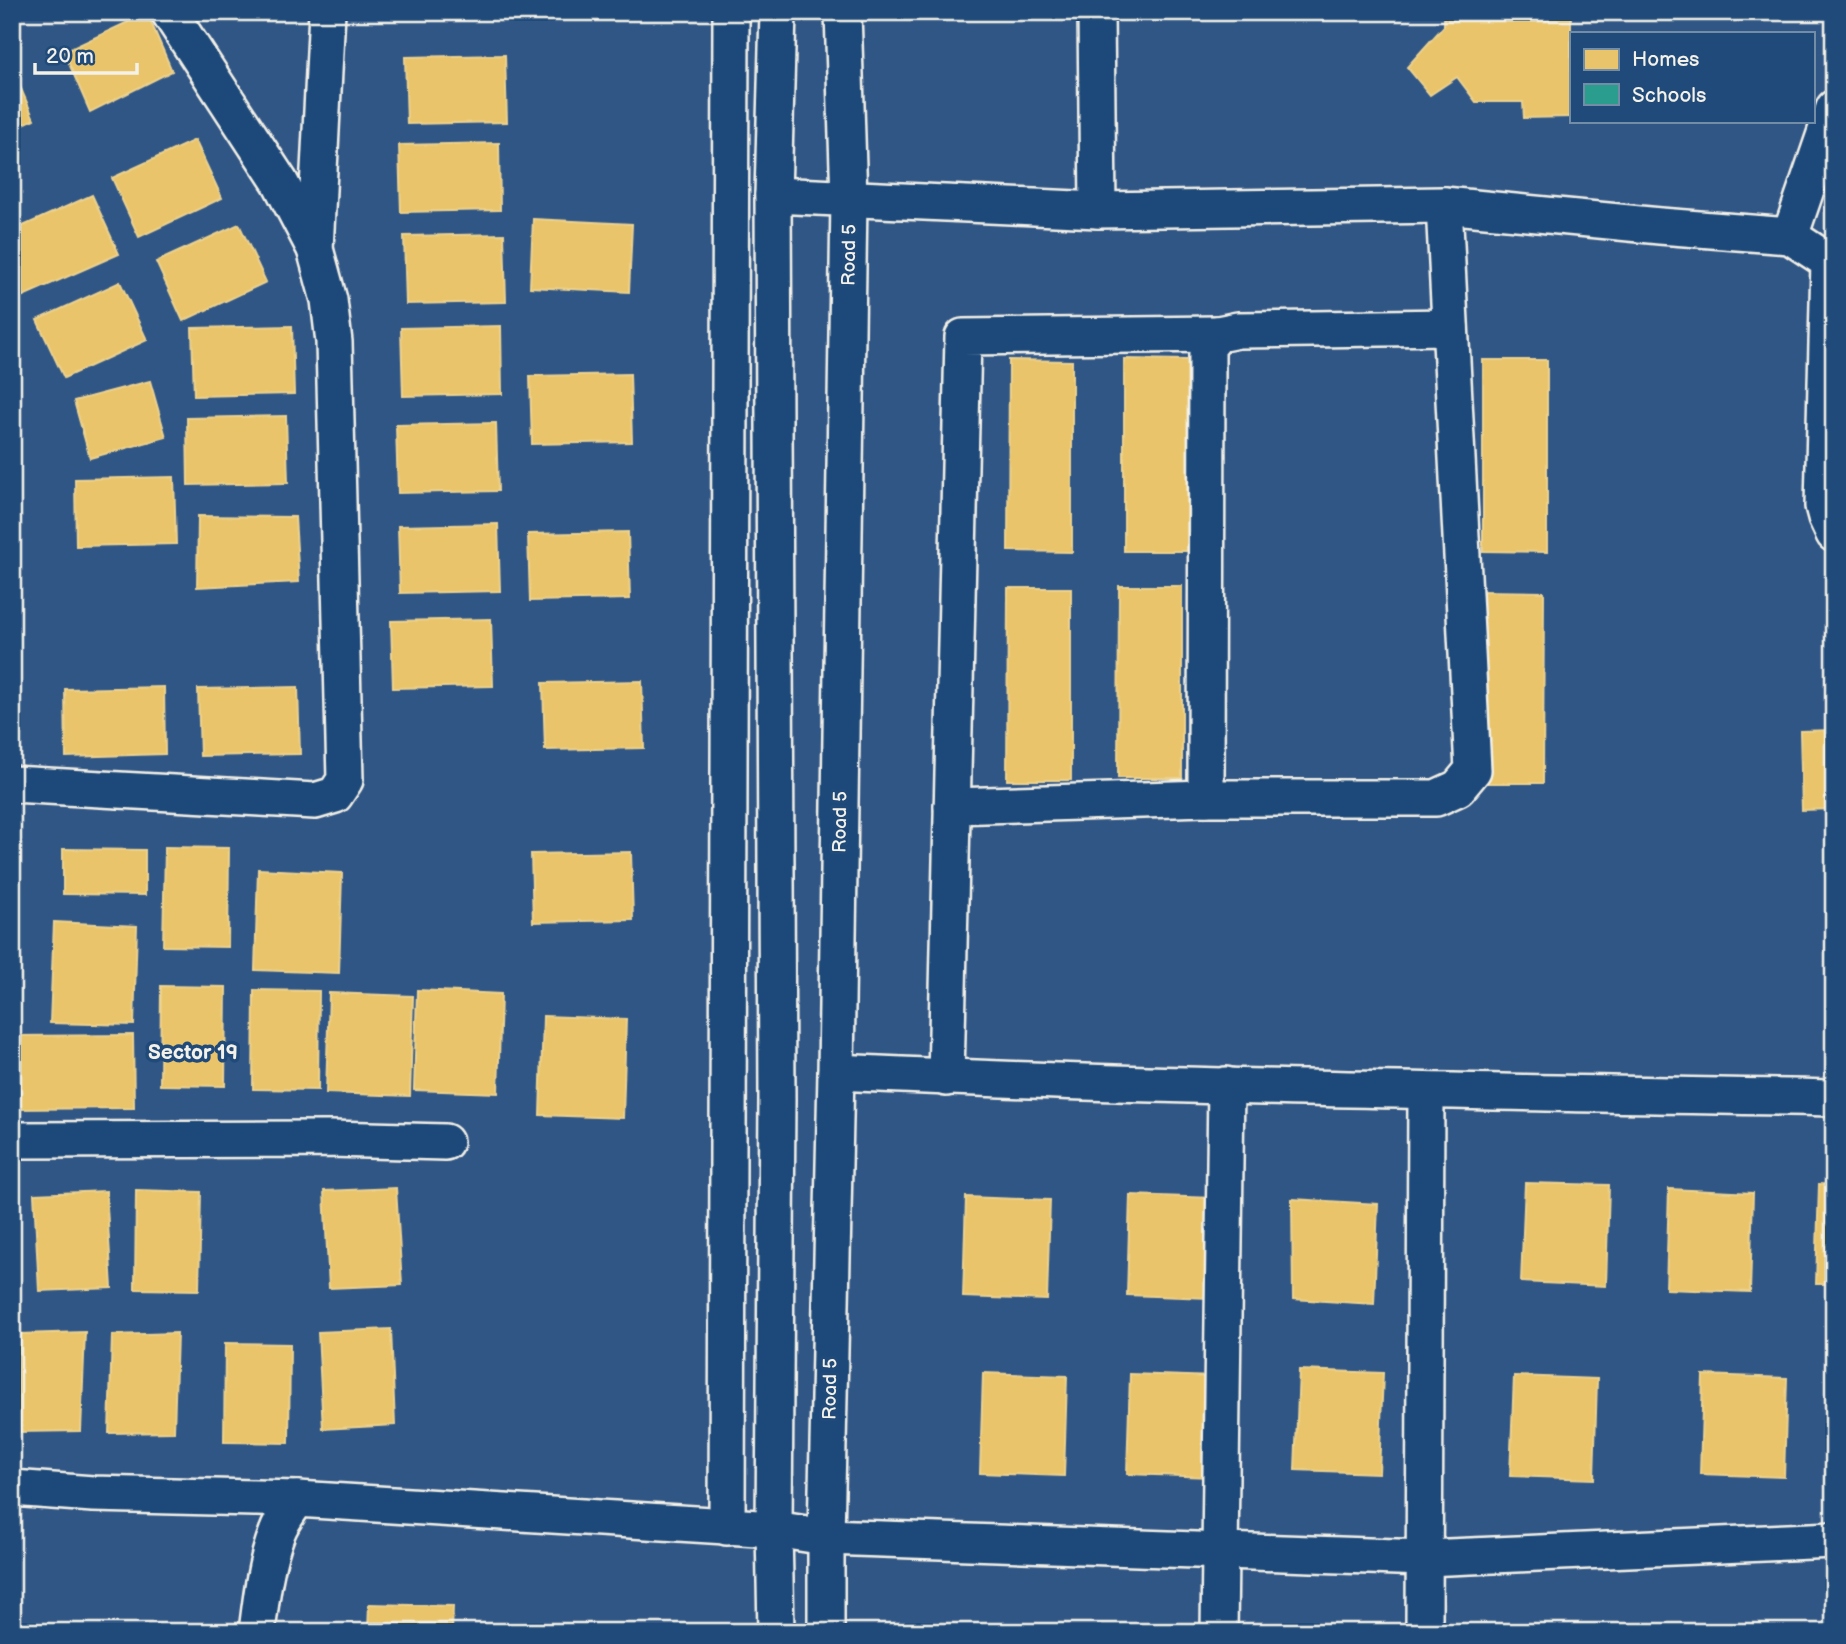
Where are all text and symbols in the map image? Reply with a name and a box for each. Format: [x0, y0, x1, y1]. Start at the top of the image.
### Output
scale bar [35, 32, 136, 76]
legend [1570, 32, 1814, 122]
text: 20 m [46, 44, 94, 69]
text: Homes [1632, 47, 1700, 72]
text: Schools [1632, 83, 1706, 108]
street label: Road 5 [837, 224, 862, 286]
street label: Road 5 [828, 791, 853, 853]
district label: Sector 19 [148, 1040, 238, 1065]
street label: Road 5 [818, 1358, 843, 1420]

